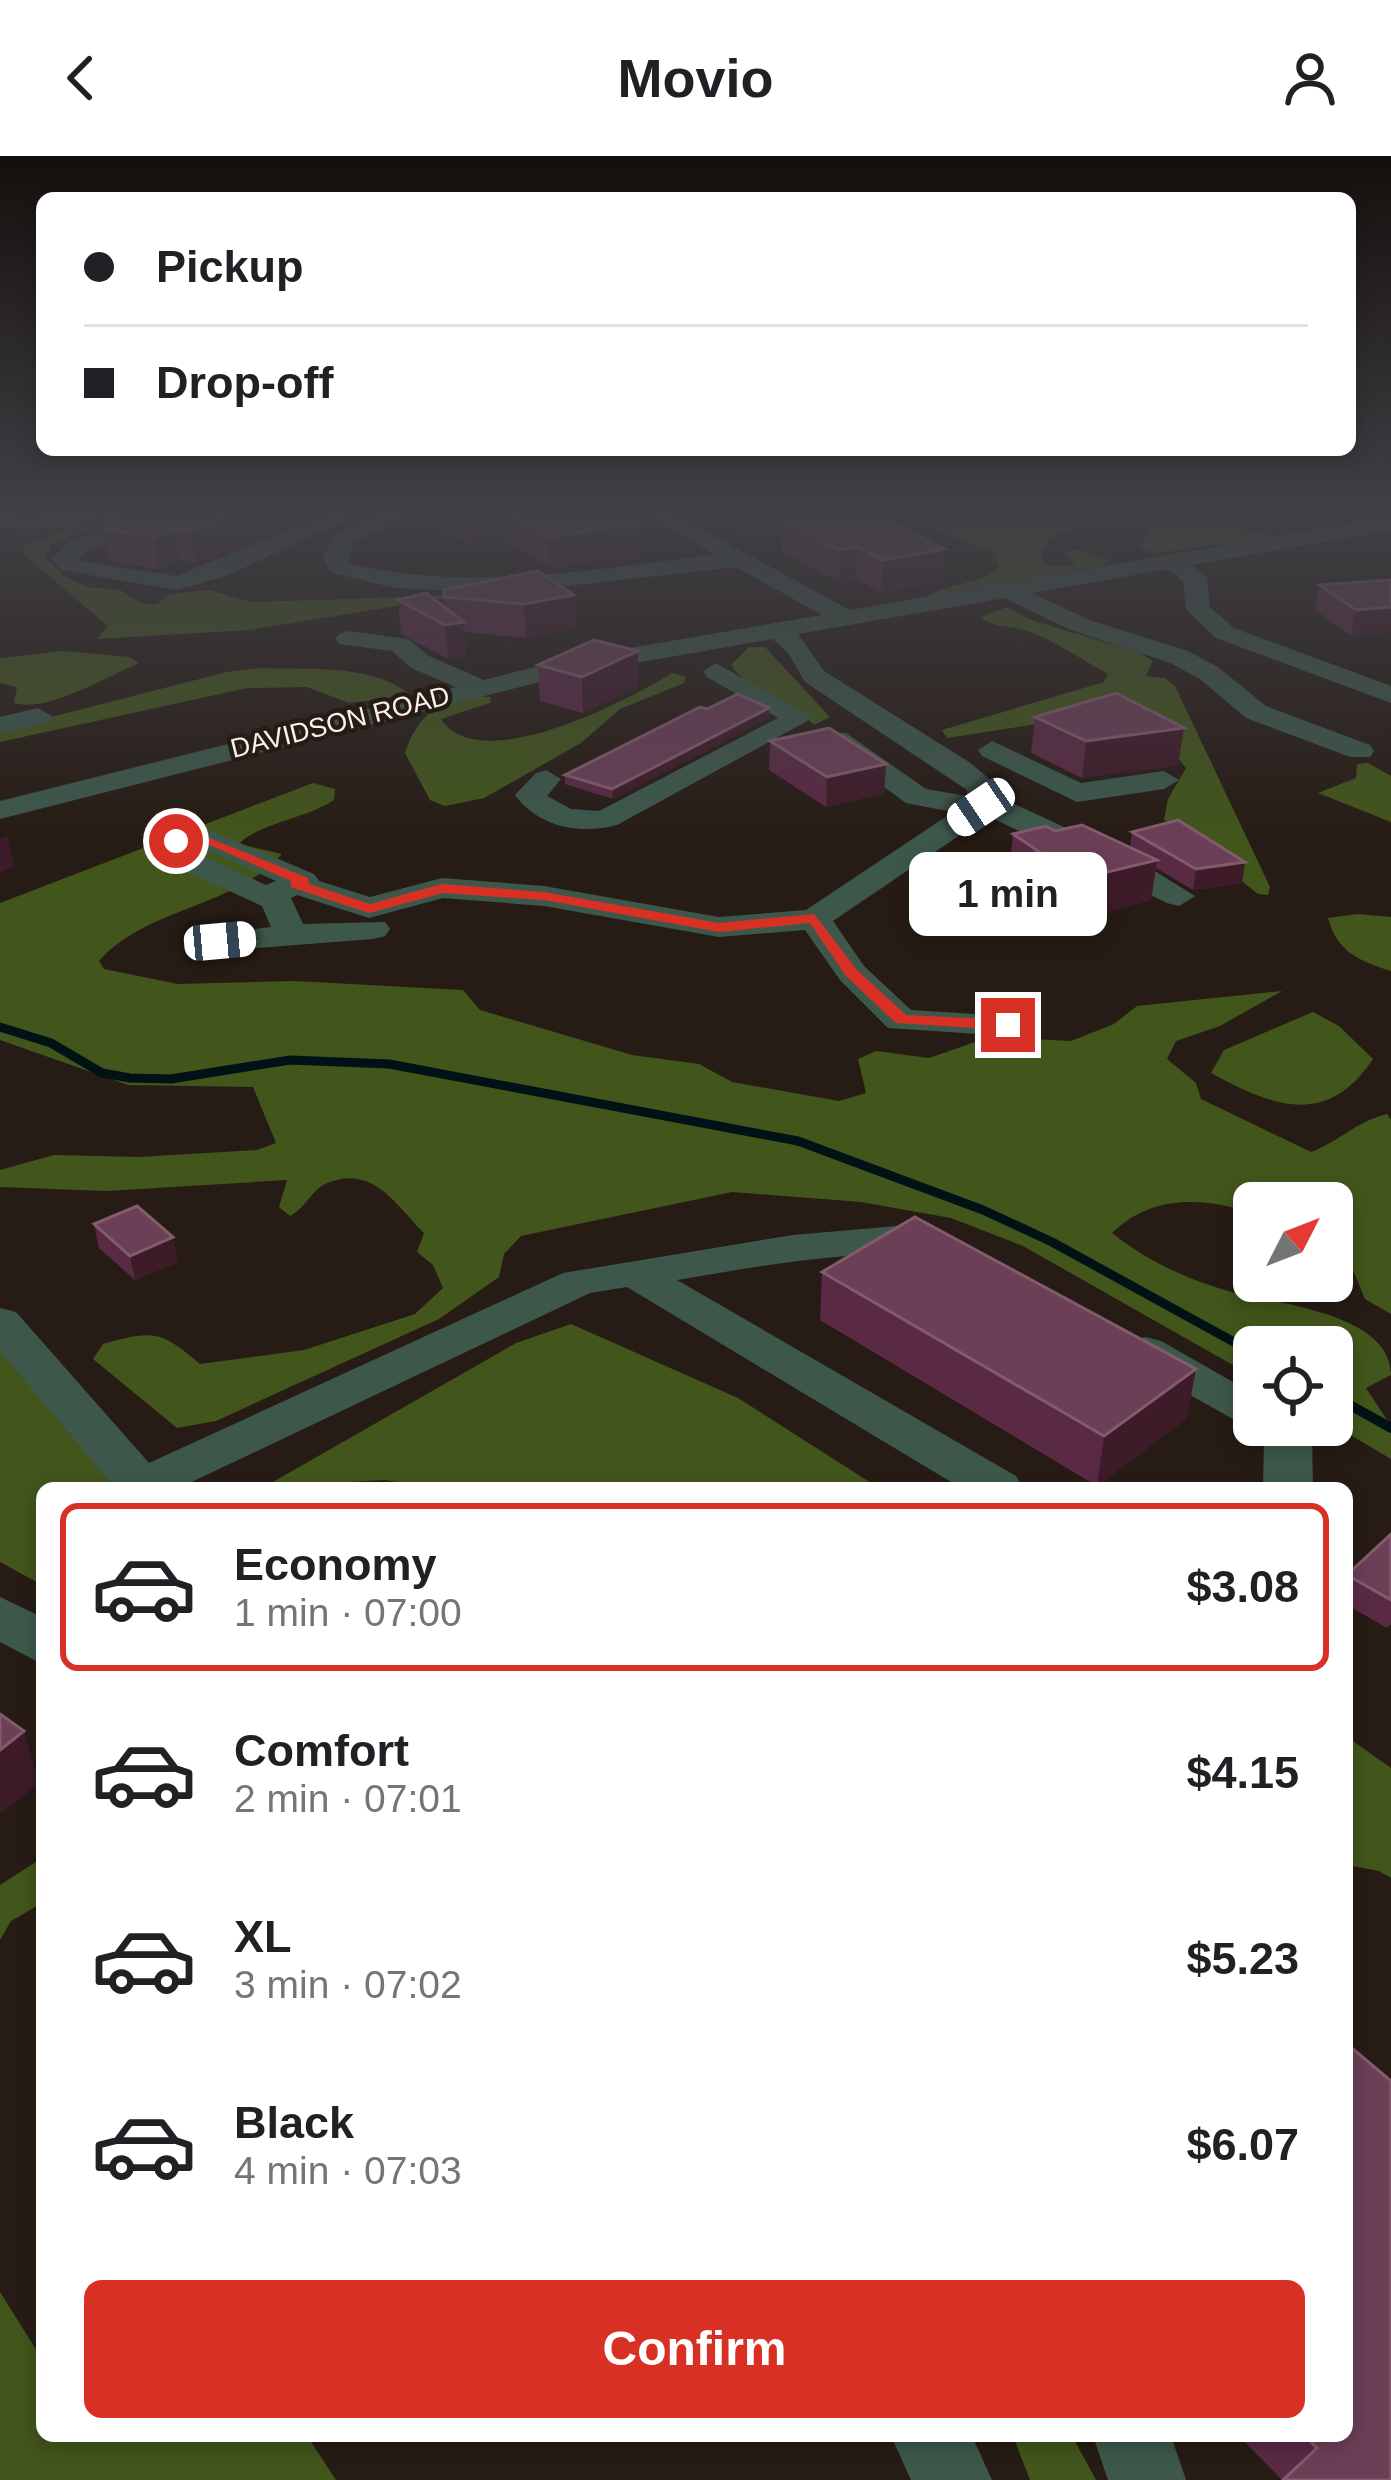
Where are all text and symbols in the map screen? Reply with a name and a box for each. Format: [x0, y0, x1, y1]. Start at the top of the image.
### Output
icon: back [48, 45, 114, 111]
icon: person [1277, 45, 1343, 111]
text: Movio [618, 48, 774, 108]
text: Pickup [156, 241, 304, 292]
text: Drop-off [156, 357, 333, 408]
street label: DAVIDSON ROAD [227, 680, 453, 764]
car [941, 772, 1021, 842]
route start [149, 814, 203, 868]
callout: 1 min [909, 851, 1107, 935]
text: 1 min [957, 872, 1059, 915]
car [183, 920, 257, 962]
route end [981, 998, 1035, 1052]
north arrow [1233, 1182, 1353, 1302]
map controls [1233, 1182, 1353, 1446]
button: locate [1233, 1326, 1353, 1446]
icon: car [90, 1533, 198, 1641]
text: Economy [234, 1539, 437, 1590]
text: $3.08 [1186, 1561, 1299, 1612]
text: 1 min · 07:00 [234, 1591, 462, 1634]
icon: car [90, 1719, 198, 1827]
text: Comfort [234, 1725, 409, 1776]
text: $4.15 [1186, 1747, 1299, 1798]
text: 2 min · 07:01 [234, 1777, 462, 1820]
icon: car [90, 1905, 198, 2013]
text: XL [234, 1911, 292, 1962]
text: $5.23 [1186, 1933, 1299, 1984]
text: 3 min · 07:02 [234, 1963, 462, 2006]
icon: car [90, 2091, 198, 2199]
text: Black [234, 2097, 354, 2148]
text: $6.07 [1186, 2119, 1299, 2170]
text: 4 min · 07:03 [234, 2149, 462, 2192]
button: Confirm [84, 2280, 1305, 2418]

